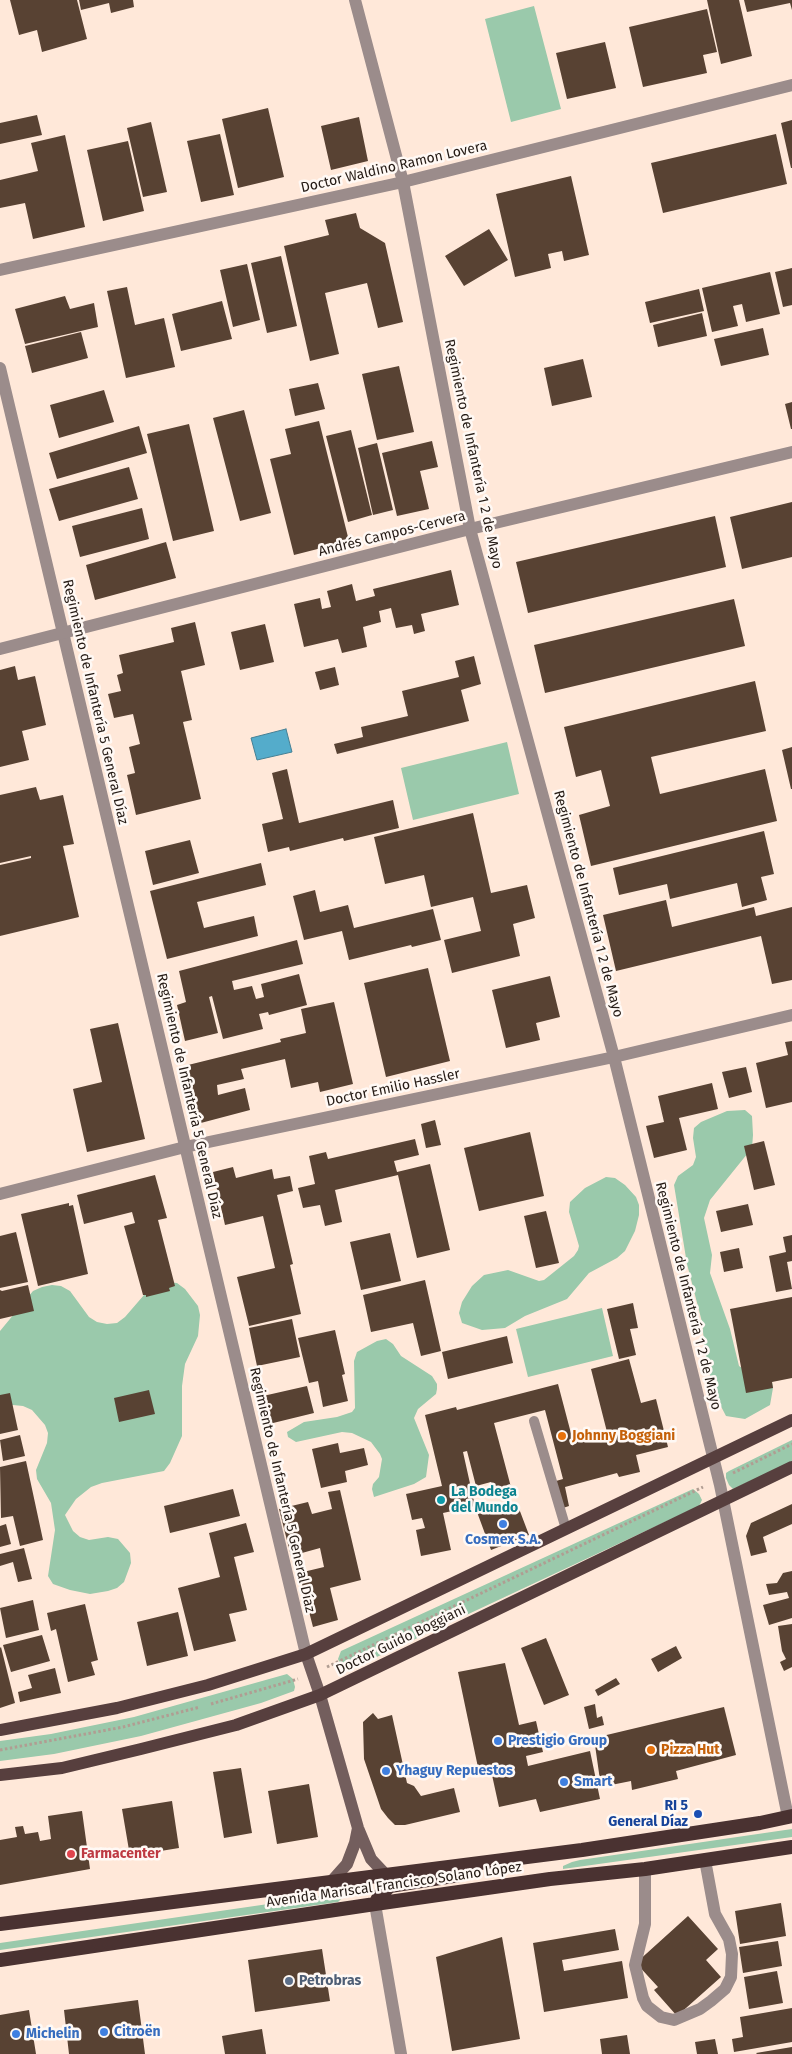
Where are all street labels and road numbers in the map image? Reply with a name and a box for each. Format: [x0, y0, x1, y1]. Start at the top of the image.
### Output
street label: Doctor Waldino Ramon Lovera [299, 137, 489, 197]
street label: Regimiento de Infantería 1 2 de Mayo [440, 338, 506, 570]
street label: Andrés Campos-Cervera [317, 508, 467, 560]
street label: Regimiento de Infantería 5 General Díaz [59, 578, 131, 826]
street label: Regimiento de Infantería 1 2 de Mayo [550, 789, 626, 1019]
street label: Regimiento de Infantería 5 General Díaz [153, 972, 225, 1220]
street label: Doctor Emilio Hassler [325, 1066, 461, 1110]
street label: Regimiento de Infantería 1 2 de Mayo [651, 1180, 725, 1412]
street label: Regimiento de Infantería 5 General Díaz [246, 1366, 318, 1614]
street label: Doctor Guido Boggiani [333, 1601, 469, 1679]
street label: Avenida Mariscal Francisco Solano López [265, 1859, 523, 1911]

